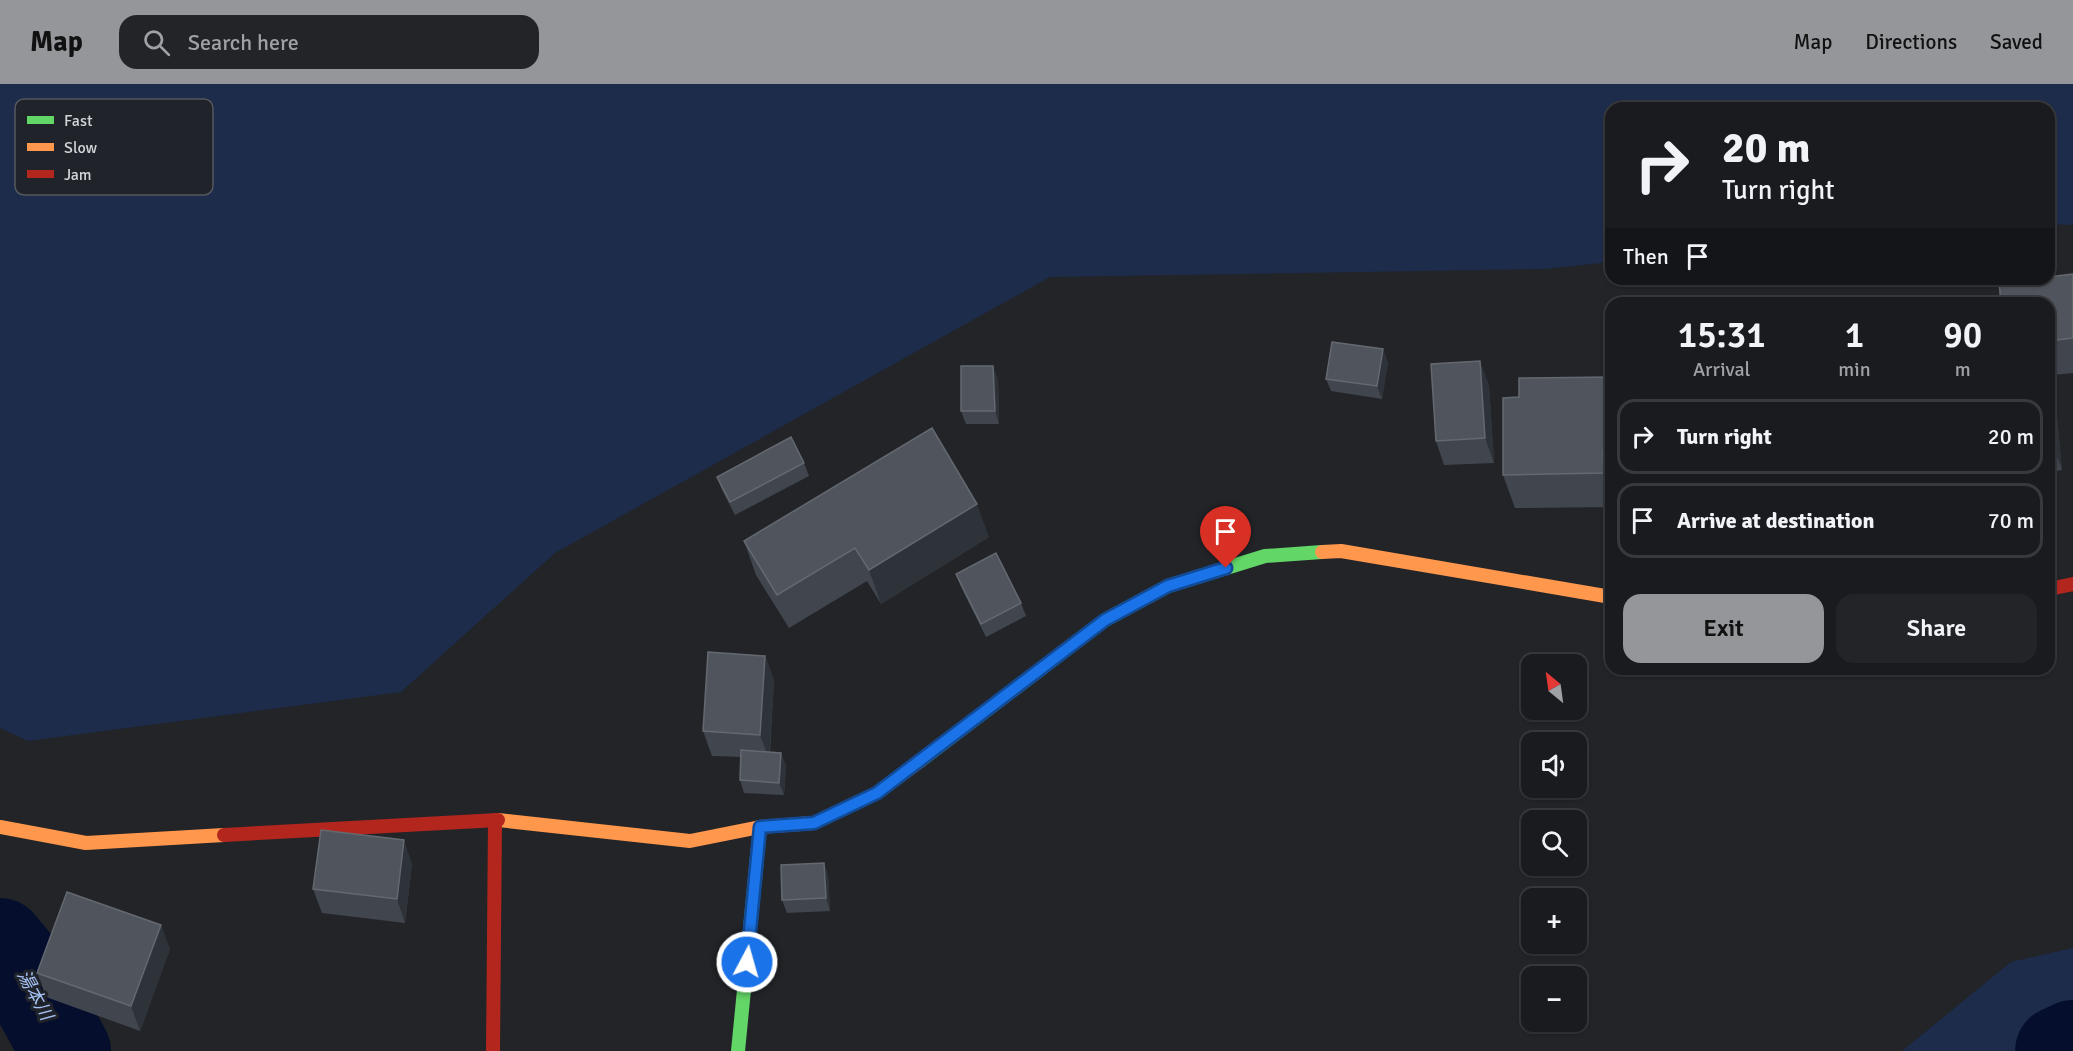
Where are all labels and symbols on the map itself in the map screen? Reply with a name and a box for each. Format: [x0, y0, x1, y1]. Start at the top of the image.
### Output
legend [15, 99, 213, 195]
text: Fast [64, 111, 93, 131]
text: Slow [64, 138, 98, 158]
text: Jam [64, 165, 92, 185]
pin [1200, 506, 1251, 568]
north arrow [1521, 654, 1587, 720]
position arrow [715, 930, 779, 994]
water label: 湯本川 [12, 966, 59, 1026]

